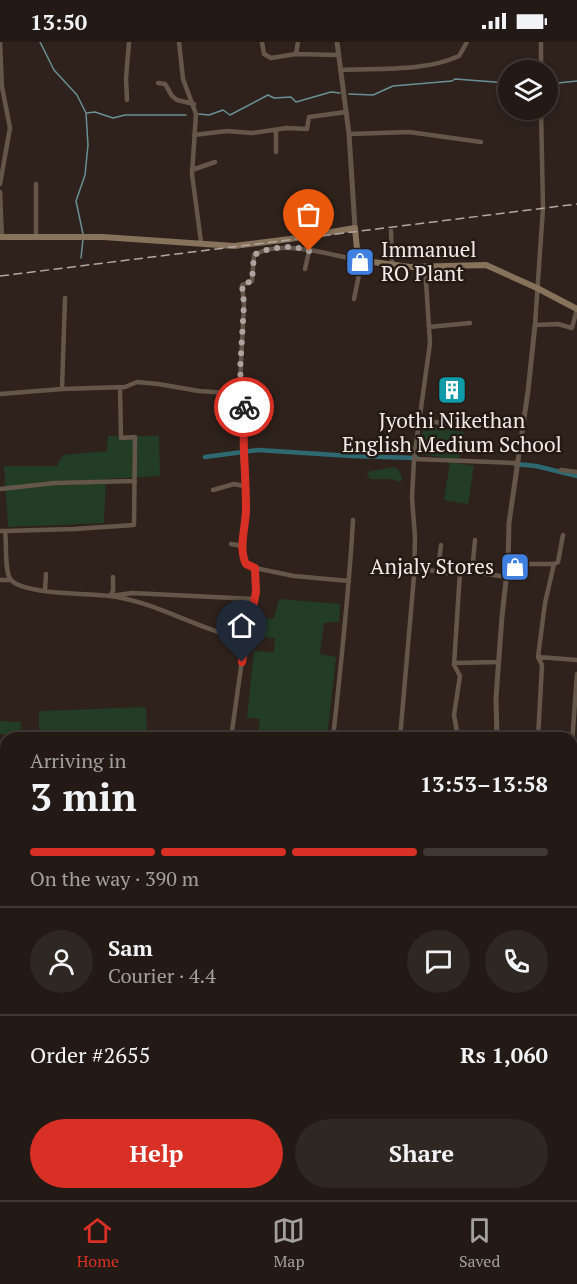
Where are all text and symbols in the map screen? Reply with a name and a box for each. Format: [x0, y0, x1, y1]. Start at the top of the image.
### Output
text: 13:50 [30, 7, 87, 36]
map controls [498, 60, 558, 120]
button: layers [498, 60, 558, 120]
pin [283, 189, 334, 251]
icon: bag [292, 198, 325, 231]
place label: Immanuel RO Plant [381, 235, 477, 287]
shop icon: Immanuel RO Plant [344, 246, 376, 278]
building icon: Jyothi Nikethan English Medium School [436, 374, 468, 406]
courier [214, 377, 274, 437]
icon: bike [228, 391, 261, 424]
place label: Jyothi Nikethan English Medium School [342, 406, 562, 458]
shop icon: Anjaly Stores [499, 551, 531, 583]
place label: Anjaly Stores [370, 552, 494, 580]
pin [216, 600, 267, 662]
icon: home [225, 609, 258, 642]
text: Arriving in [30, 747, 126, 774]
text: 13:53–13:58 [420, 769, 548, 798]
text: 3 min [30, 770, 137, 822]
text: On the way · 390 m [30, 865, 199, 892]
button: person [30, 930, 93, 993]
button: chat [407, 930, 470, 993]
button: phone [485, 930, 548, 993]
text: Sam [108, 933, 153, 962]
text: Courier · 4.4 [108, 962, 216, 989]
text: Order #2655 [30, 1040, 150, 1069]
text: Rs 1,060 [460, 1040, 548, 1069]
button: Help [30, 1119, 283, 1188]
button: Share [295, 1119, 548, 1188]
tab: Home [77, 1214, 119, 1272]
tab: Map [272, 1214, 305, 1272]
tab: Saved [459, 1214, 500, 1272]

